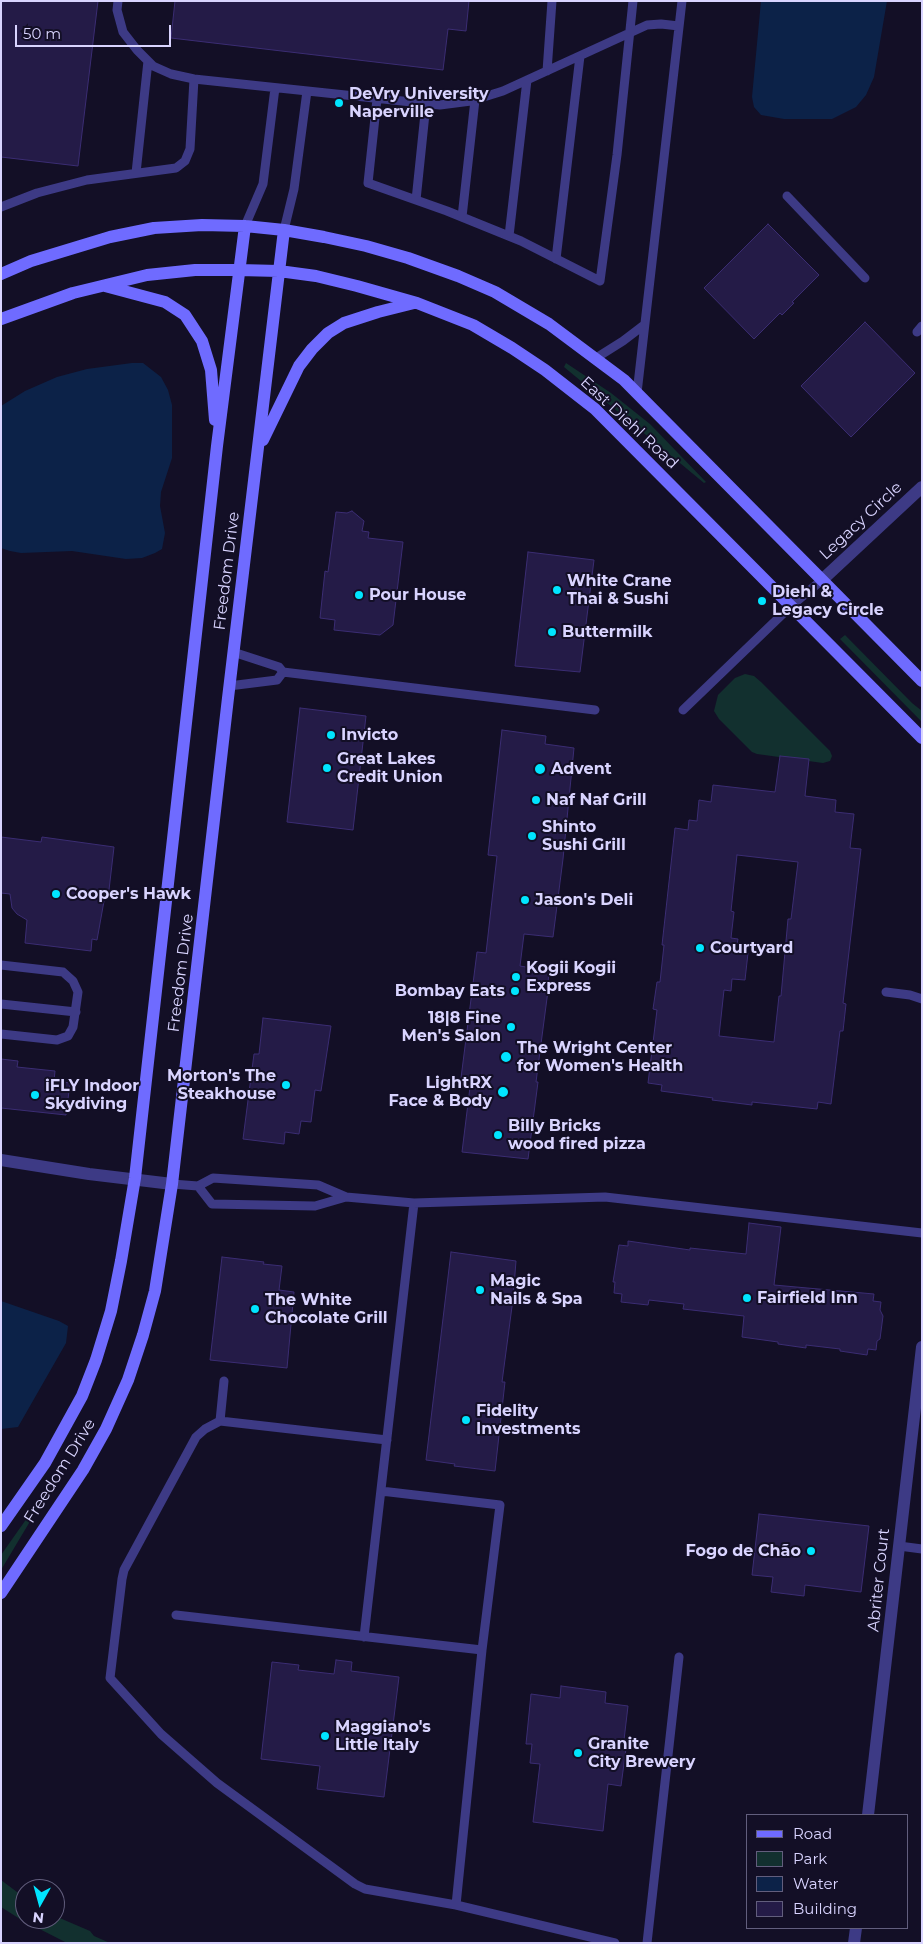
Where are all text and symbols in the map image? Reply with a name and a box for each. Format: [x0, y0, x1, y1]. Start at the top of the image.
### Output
scale bar [18, 15, 174, 47]
text: 50 m [23, 24, 61, 43]
place label: DeVry University Naperville [349, 84, 489, 122]
marker: DeVry University Naperville [333, 97, 345, 109]
street label: East Diehl Road [576, 373, 682, 473]
street label: Legacy Circle [816, 478, 906, 564]
street label: Freedom Drive [210, 511, 244, 631]
place label: White Crane Thai & Sushi [567, 571, 672, 609]
place label: Diehl & Legacy Circle [772, 582, 884, 620]
marker: White Crane Thai & Sushi [551, 584, 563, 596]
place label: Pour House [369, 585, 466, 605]
marker: Pour House [353, 589, 365, 601]
marker: Diehl & Legacy Circle [756, 595, 768, 607]
place label: Buttermilk [562, 622, 653, 642]
marker: Buttermilk [546, 626, 558, 638]
place label: Invicto [341, 725, 398, 745]
marker: Invicto [325, 729, 337, 741]
place label: Great Lakes Credit Union [337, 749, 443, 787]
place label: Advent [551, 759, 612, 779]
marker: Great Lakes Credit Union [321, 762, 333, 774]
marker: Advent [533, 762, 547, 776]
place label: Naf Naf Grill [546, 790, 647, 810]
marker: Naf Naf Grill [530, 794, 542, 806]
place label: Shinto Sushi Grill [542, 817, 626, 855]
marker: Shinto Sushi Grill [526, 830, 538, 842]
place label: Cooper's Hawk [66, 884, 191, 904]
marker: Cooper's Hawk [50, 888, 62, 900]
place label: Jason's Deli [535, 890, 633, 910]
marker: Jason's Deli [519, 894, 531, 906]
street label: Freedom Drive [164, 913, 198, 1033]
place label: Courtyard [710, 938, 793, 958]
marker: Courtyard [694, 942, 706, 954]
place label: Kogii Kogii Express [526, 958, 616, 996]
marker: Kogii Kogii Express [510, 971, 522, 983]
place label: Bombay Eats [395, 981, 505, 1001]
marker: Bombay Eats [509, 985, 521, 997]
place label: 18|8 Fine Men's Salon [401, 1008, 501, 1046]
marker: 18|8 Fine Men's Salon [505, 1021, 517, 1033]
place label: The Wright Center for Women's Health [517, 1038, 683, 1076]
marker: The Wright Center for Women's Health [499, 1050, 513, 1064]
place label: Morton's The Steakhouse [167, 1066, 276, 1104]
place label: LightRX Face & Body [389, 1073, 492, 1111]
place label: iFLY Indoor Skydiving [45, 1076, 139, 1114]
marker: Morton's The Steakhouse [280, 1079, 292, 1091]
marker: LightRX Face & Body [496, 1085, 510, 1099]
marker: iFLY Indoor Skydiving [29, 1089, 41, 1101]
place label: Billy Bricks wood fired pizza [508, 1116, 646, 1154]
marker: Billy Bricks wood fired pizza [492, 1129, 504, 1141]
place label: Magic Nails & Spa [490, 1271, 583, 1309]
marker: Magic Nails & Spa [474, 1284, 486, 1296]
place label: Fairfield Inn [757, 1288, 858, 1308]
place label: The White Chocolate Grill [265, 1290, 388, 1328]
marker: Fairfield Inn [741, 1292, 753, 1304]
marker: The White Chocolate Grill [249, 1303, 261, 1315]
place label: Fidelity Investments [476, 1401, 580, 1439]
marker: Fidelity Investments [460, 1414, 472, 1426]
street label: Freedom Drive [20, 1415, 100, 1527]
street label: Abriter Court [864, 1527, 894, 1633]
place label: Fogo de Chão [686, 1541, 801, 1561]
marker: Fogo de Chão [805, 1545, 817, 1557]
place label: Maggiano's Little Italy [335, 1717, 431, 1755]
marker: Maggiano's Little Italy [319, 1730, 331, 1742]
place label: Granite City Brewery [588, 1734, 695, 1772]
marker: Granite City Brewery [572, 1747, 584, 1759]
legend [746, 1814, 908, 1929]
text: Road [793, 1824, 832, 1843]
text: Park [793, 1849, 827, 1868]
text: Water [793, 1874, 839, 1893]
north arrow [15, 1879, 65, 1929]
text: Building [793, 1899, 857, 1918]
text: N [32, 1908, 45, 1928]

